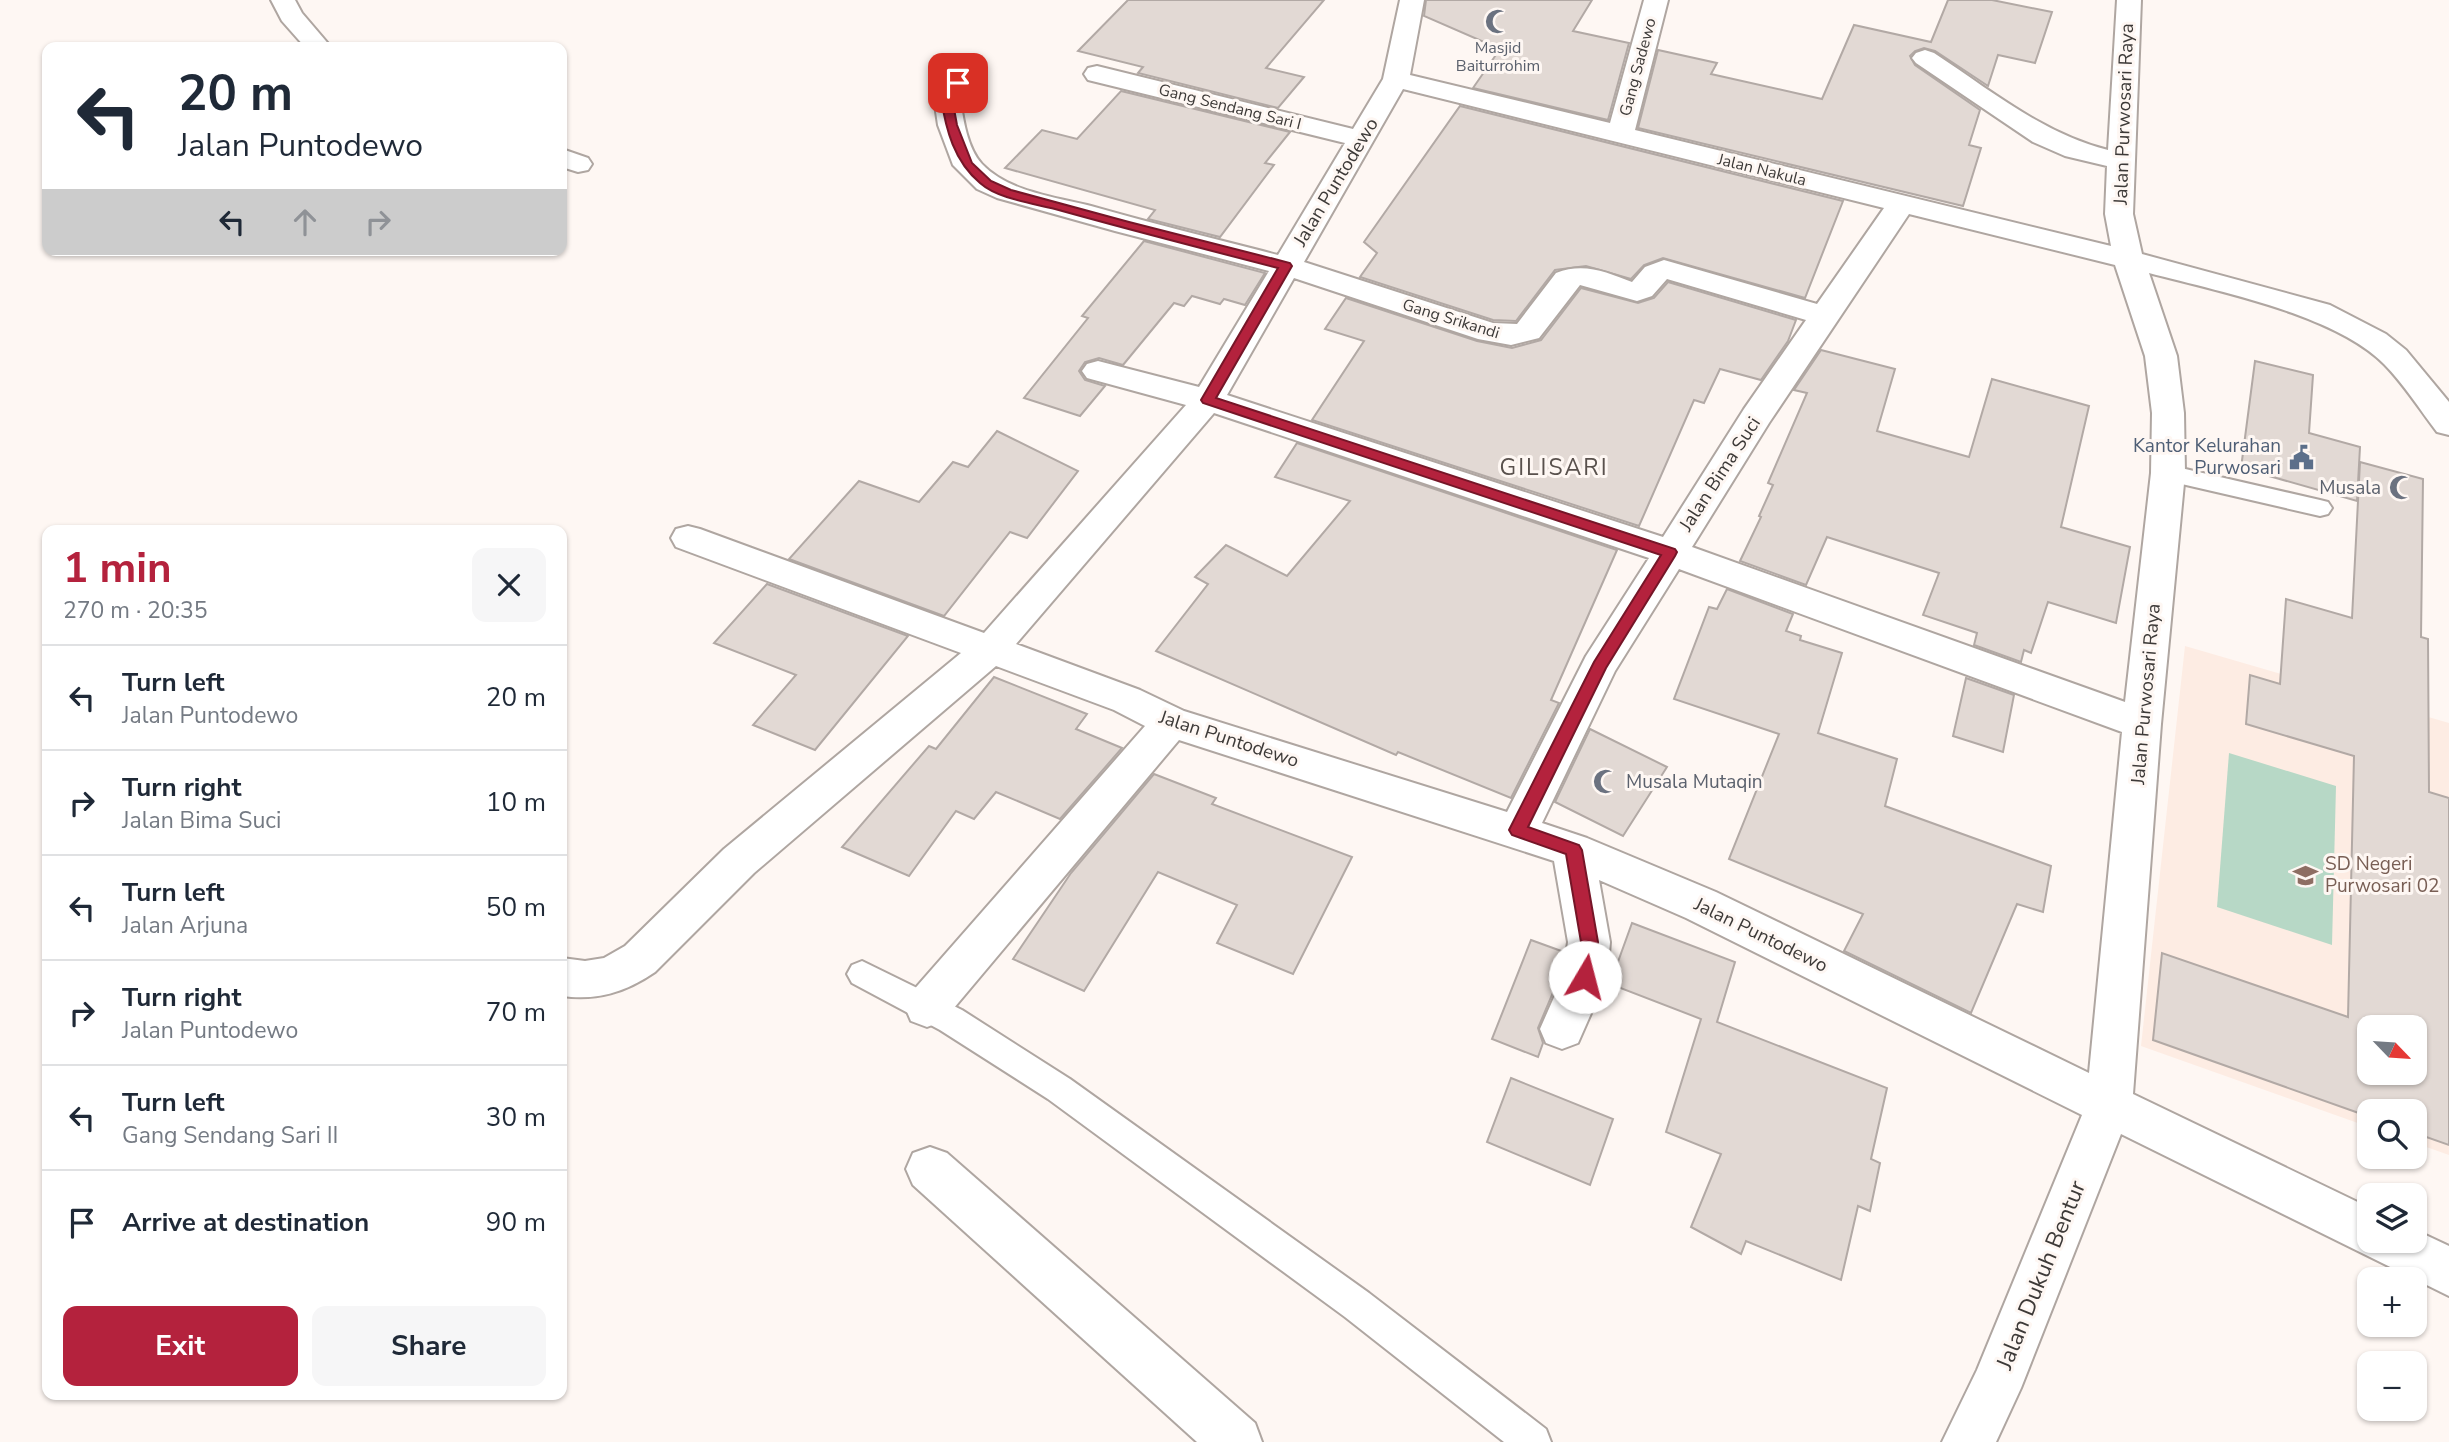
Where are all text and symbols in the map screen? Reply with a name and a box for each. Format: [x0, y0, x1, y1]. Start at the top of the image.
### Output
mosque icon: Masjid Baiturrohim [1484, 8, 1512, 36]
street label: Gang Sadewo [1614, 15, 1662, 119]
street label: Jalan Purwosari Raya [2108, 23, 2140, 206]
place label: Masjid Baiturrohim [1456, 37, 1540, 77]
pin [928, 53, 988, 113]
text: 20 m [178, 60, 293, 127]
icon: arrive [939, 64, 977, 102]
icon: left [63, 70, 154, 161]
street label: Gang Sendang Sari I [1156, 79, 1304, 135]
street label: Jalan Puntodewo [1287, 113, 1385, 252]
text: Jalan Puntodewo [178, 124, 423, 167]
street label: Jalan Nakula [1714, 148, 1809, 192]
icon: left [213, 203, 251, 241]
icon: ahead [286, 203, 324, 241]
icon: right [359, 203, 397, 241]
street label: Gang Srikandi [1400, 294, 1502, 344]
street label: Jalan Bima Suci [1673, 412, 1767, 537]
place label: Kantor Kelurahan Purwosari [2133, 433, 2281, 481]
public building icon: Kantor Kelurahan Purwosari [2287, 443, 2315, 471]
district label: GILISARI [1499, 452, 1609, 483]
mosque icon: Musala [2387, 474, 2415, 502]
place label: Musala [2319, 475, 2381, 501]
text: 1 min [63, 540, 172, 597]
button: close [472, 548, 546, 622]
text: 270 m · 20:35 [63, 595, 208, 626]
street label: Jalan Purwosari Raya [2125, 602, 2167, 787]
text: Turn left [122, 665, 225, 700]
icon: left [63, 679, 101, 717]
text: 20 m [486, 680, 546, 715]
text: Jalan Puntodewo [122, 700, 298, 731]
street label: Jalan Puntodewo [1155, 704, 1302, 774]
mosque icon: Musala Mutaqin [1592, 768, 1620, 796]
place label: Musala Mutaqin [1626, 769, 1763, 795]
text: Turn right [122, 770, 241, 805]
icon: right [63, 784, 101, 822]
text: 10 m [486, 785, 546, 820]
text: Jalan Bima Suci [122, 805, 281, 836]
place label: SD Negeri Purwosari 02 [2325, 851, 2439, 899]
school or university icon: SD Negeri Purwosari 02 [2291, 861, 2319, 889]
text: Turn left [122, 875, 225, 910]
icon: left [63, 889, 101, 927]
text: 50 m [486, 890, 546, 925]
street label: Jalan Puntodewo [1689, 891, 1832, 979]
text: Jalan Arjuna [122, 910, 248, 941]
position arrow [1548, 940, 1622, 1014]
text: Turn right [122, 980, 241, 1015]
icon: right [63, 994, 101, 1032]
text: 70 m [486, 995, 546, 1030]
text: Jalan Puntodewo [122, 1015, 298, 1046]
north arrow [2357, 1015, 2427, 1085]
map controls [2357, 1015, 2427, 1421]
text: Turn left [122, 1085, 225, 1120]
icon: left [63, 1099, 101, 1137]
button: search [2357, 1099, 2427, 1169]
text: 30 m [486, 1100, 546, 1135]
text: Gang Sendang Sari II [122, 1120, 338, 1151]
street label: Jalan Dukuh Bentur [1989, 1175, 2093, 1375]
button: layers [2357, 1183, 2427, 1253]
icon: arrive [63, 1204, 101, 1242]
text: Arrive at destination [122, 1205, 369, 1240]
text: 90 m [486, 1205, 546, 1240]
button: + [2357, 1267, 2427, 1337]
button: Exit [63, 1306, 298, 1386]
button: Share [312, 1306, 546, 1386]
button: − [2357, 1351, 2427, 1421]

